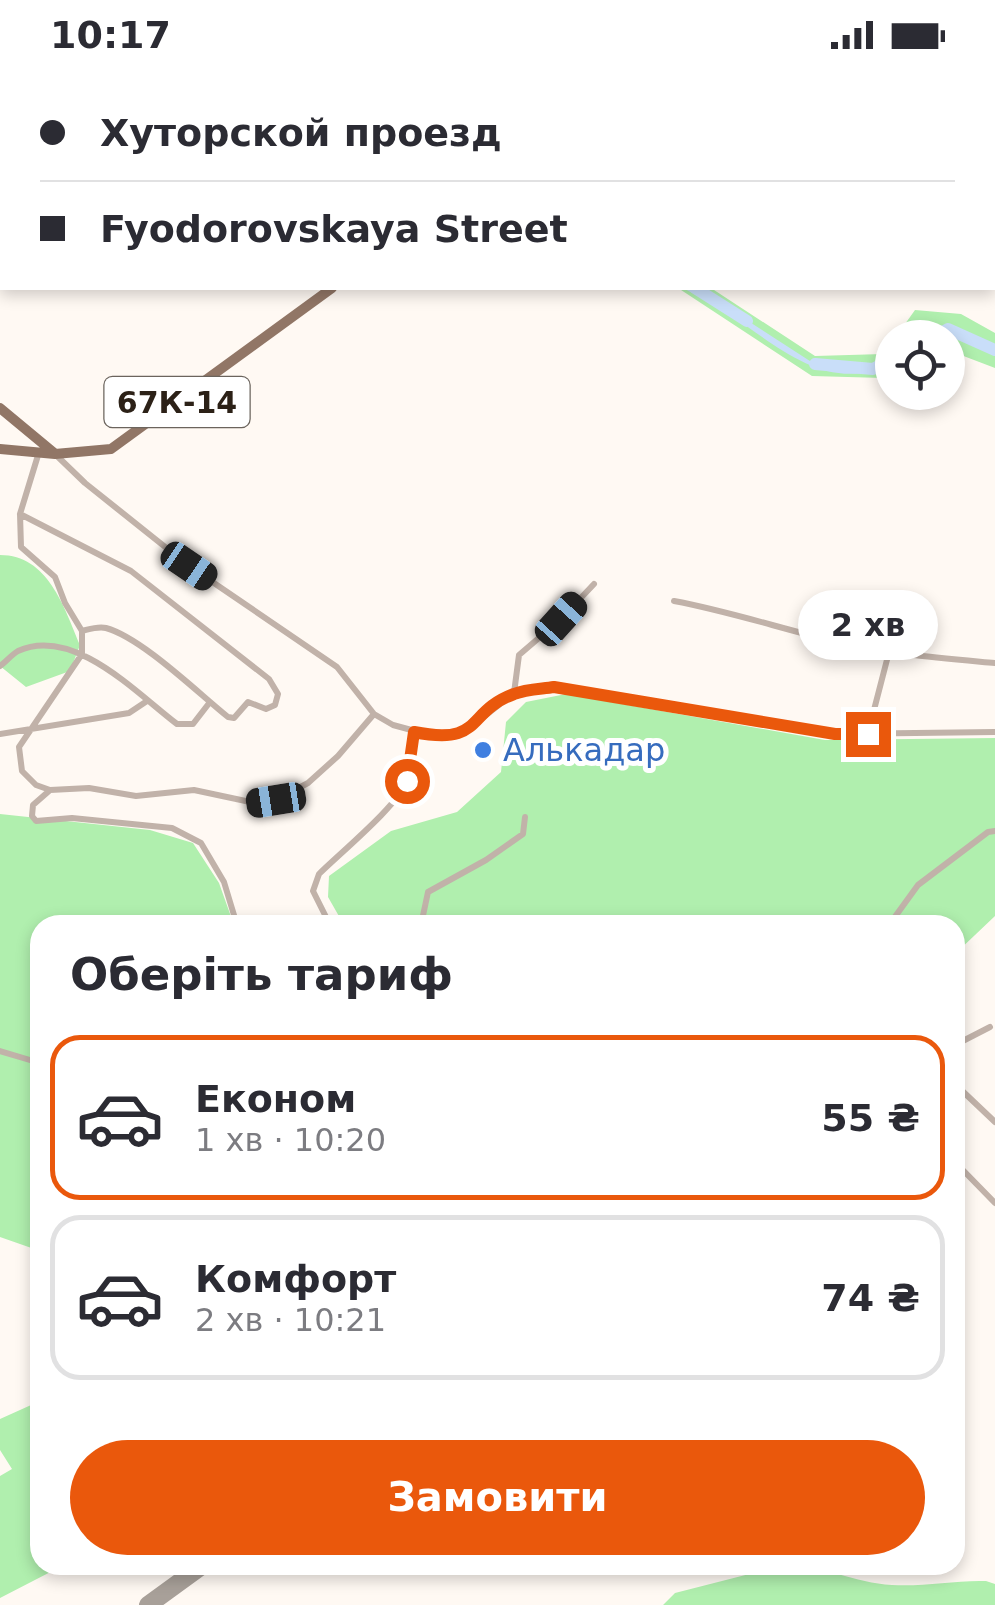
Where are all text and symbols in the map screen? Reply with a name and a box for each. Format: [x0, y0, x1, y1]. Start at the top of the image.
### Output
text: 10:17 [50, 13, 171, 57]
text: Хуторской проезд [100, 111, 502, 155]
text: Fyodorovskaya Street [100, 207, 568, 251]
map controls [875, 320, 965, 410]
button: locate [875, 320, 965, 410]
road number: 67К-14 [104, 377, 250, 427]
car [156, 537, 222, 595]
car [530, 587, 592, 651]
callout: 2 хв [798, 589, 938, 659]
text: 2 хв [831, 606, 905, 644]
route end [846, 712, 891, 757]
place label: Алькадар [503, 731, 665, 769]
marker: Алькадар [472, 739, 494, 761]
route start [385, 759, 430, 804]
car [244, 780, 308, 820]
text: Оберіть тариф [70, 948, 453, 1001]
icon: car [75, 1073, 165, 1163]
text: Економ [195, 1077, 356, 1121]
text: 55 ₴ [821, 1096, 920, 1140]
text: 1 хв · 10:20 [195, 1121, 386, 1159]
icon: car [75, 1253, 165, 1343]
text: Комфорт [195, 1257, 396, 1301]
text: 74 ₴ [821, 1276, 920, 1320]
text: 2 хв · 10:21 [195, 1301, 386, 1339]
button: Замовити [70, 1440, 925, 1555]

